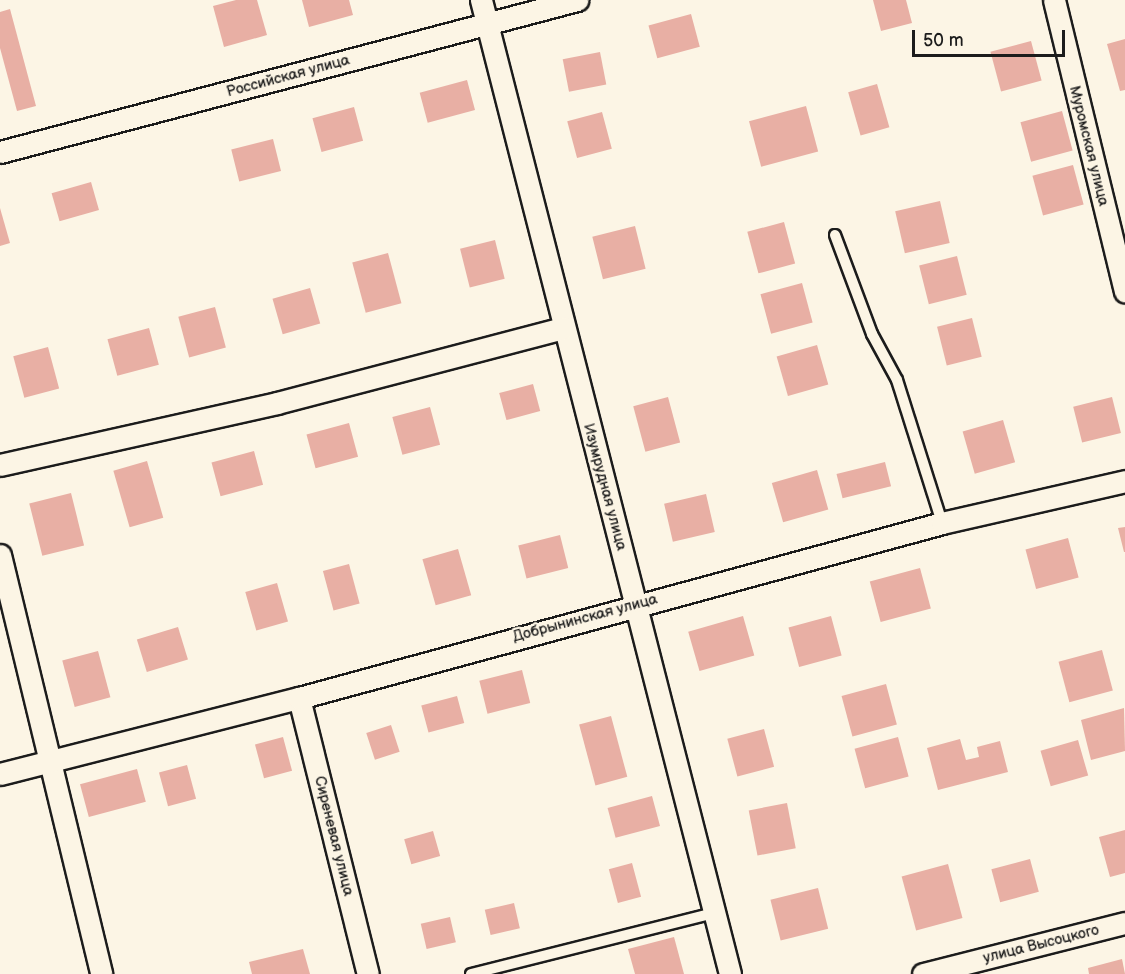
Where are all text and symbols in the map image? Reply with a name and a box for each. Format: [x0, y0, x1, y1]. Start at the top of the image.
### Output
scale bar [915, 18, 1068, 56]
text: 50 m [923, 30, 964, 51]
street label: Российская улица [224, 51, 352, 101]
street label: Муромская улица [1065, 84, 1113, 208]
street label: Изумрудная улица [579, 421, 631, 553]
street label: Добрынинская улица [511, 590, 659, 646]
street label: Сиреневая улица [310, 774, 358, 898]
street label: улица Высоцкого [981, 921, 1101, 967]

